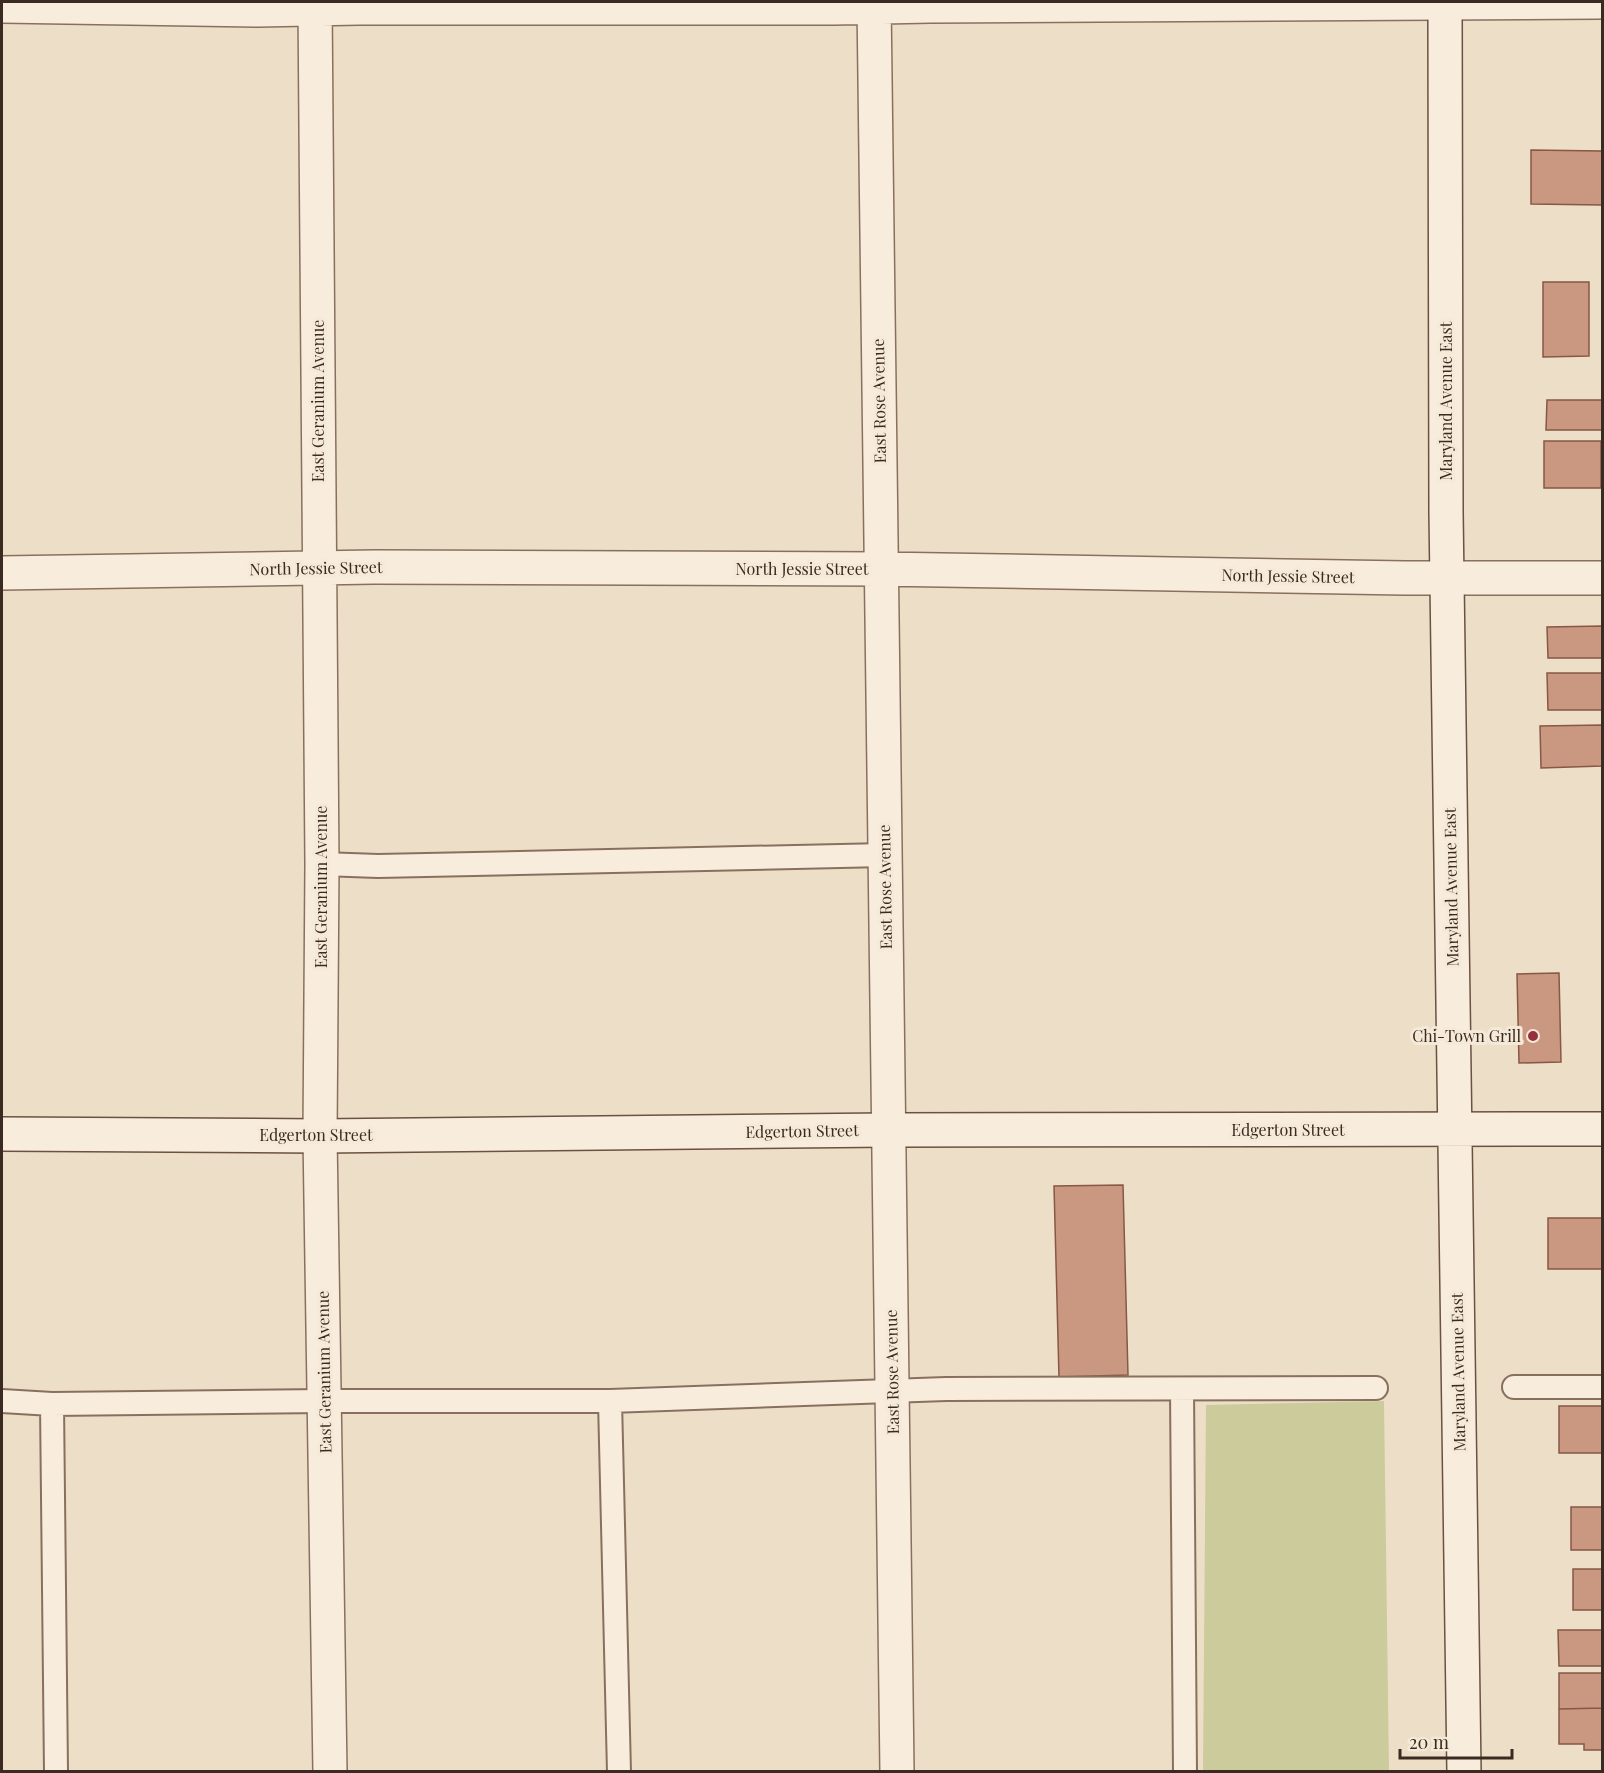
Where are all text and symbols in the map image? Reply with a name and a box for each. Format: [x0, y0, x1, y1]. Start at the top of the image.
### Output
street label: East Geranium Avenue [307, 320, 328, 482]
street label: Maryland Avenue East [1435, 321, 1456, 480]
street label: East Rose Avenue [867, 338, 890, 464]
street label: North Jessie Street [249, 556, 383, 579]
street label: North Jessie Street [735, 558, 869, 579]
street label: North Jessie Street [1221, 564, 1355, 587]
street label: East Geranium Avenue [310, 806, 331, 968]
street label: Maryland Avenue East [1439, 807, 1462, 967]
street label: East Rose Avenue [873, 824, 896, 950]
place label: Chi-Town Grill [1412, 1025, 1521, 1046]
marker: Chi-Town Grill [1526, 1029, 1540, 1043]
street label: Edgerton Street [745, 1119, 859, 1142]
street label: Edgerton Street [1231, 1119, 1345, 1140]
street label: Edgerton Street [259, 1124, 373, 1145]
street label: East Geranium Avenue [312, 1291, 335, 1454]
street label: Maryland Avenue East [1446, 1292, 1469, 1452]
street label: East Rose Avenue [880, 1309, 903, 1435]
scale bar [1400, 1722, 1512, 1760]
text: 20 m [1409, 1730, 1449, 1754]

